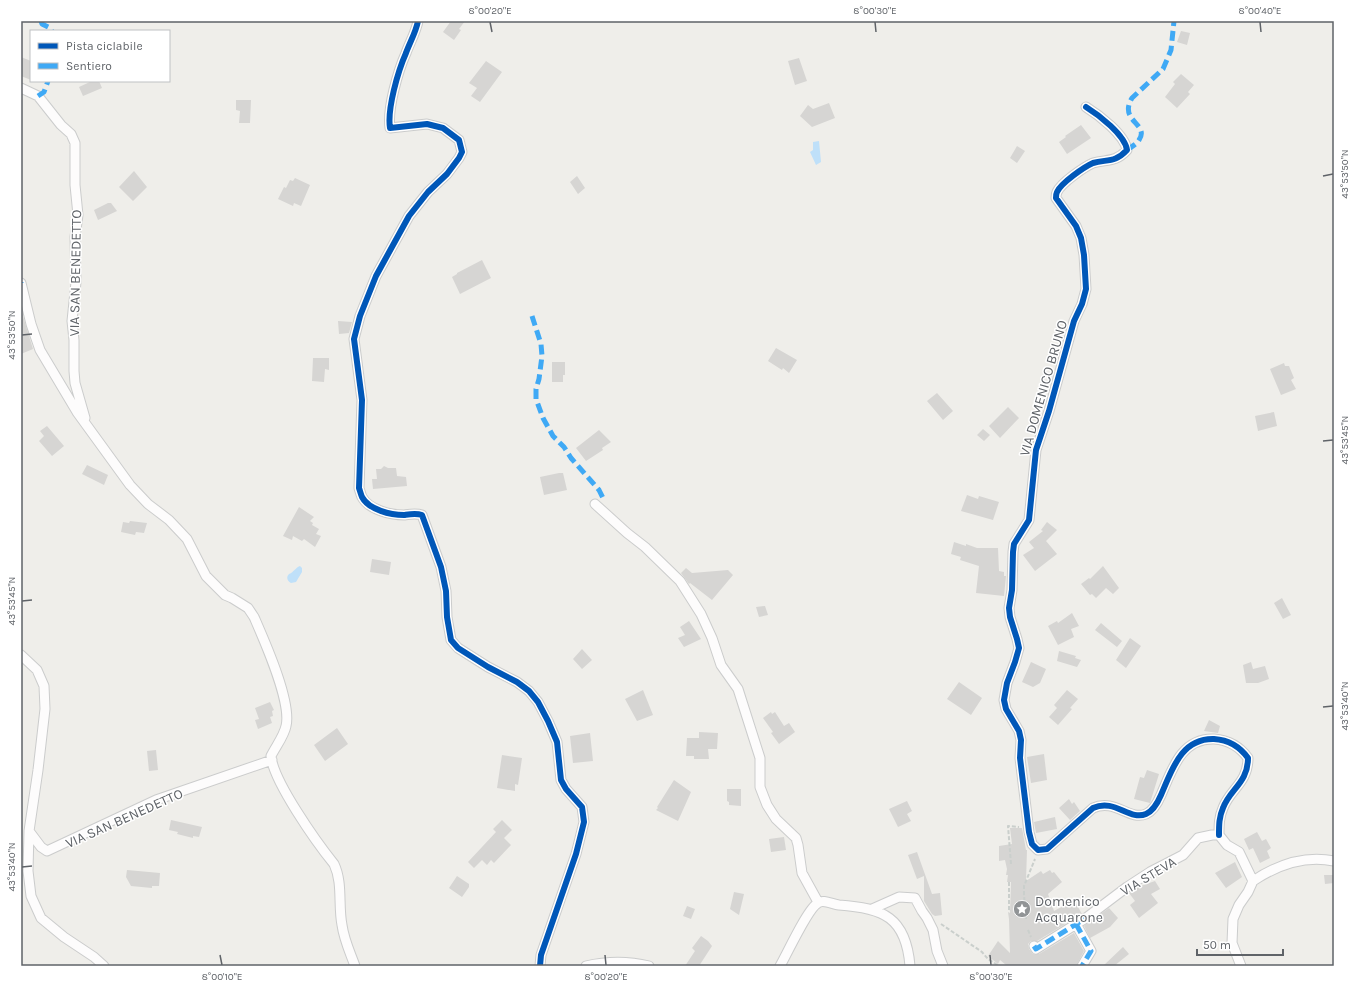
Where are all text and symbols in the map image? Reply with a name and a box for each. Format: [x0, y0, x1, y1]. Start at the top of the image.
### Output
text: 8°00'20"E [468, 5, 512, 17]
text: 8°00'30"E [853, 5, 897, 17]
text: 8°00'40"E [1239, 5, 1281, 17]
legend [30, 30, 170, 82]
text: Pista ciclabile [66, 39, 143, 53]
text: Sentiero [66, 59, 112, 73]
text: 43°53'50"N [1339, 149, 1351, 199]
street label: VIA SAN BENEDETTO [66, 209, 85, 337]
text: 43°53'50"N [6, 310, 18, 360]
street label: VIA DOMENICO BRUNO [1016, 318, 1071, 458]
text: 43°53'45"N [1339, 416, 1351, 464]
text: 43°53'45"N [6, 577, 18, 625]
text: 43°53'40"N [1339, 681, 1351, 731]
street label: VIA SAN BENEDETTO [63, 785, 186, 852]
text: 43°53'40"N [6, 842, 18, 892]
street label: VIA STEVA [1117, 853, 1179, 900]
place label: Domenico Acquarone [1035, 893, 1103, 926]
place icon: Domenico Acquarone [1012, 899, 1032, 919]
scale bar [1197, 931, 1283, 957]
text: 50 m [1203, 938, 1231, 952]
text: 8°00'10"E [202, 971, 242, 983]
text: 8°00'20"E [584, 971, 628, 983]
text: 8°00'30"E [969, 971, 1013, 983]

